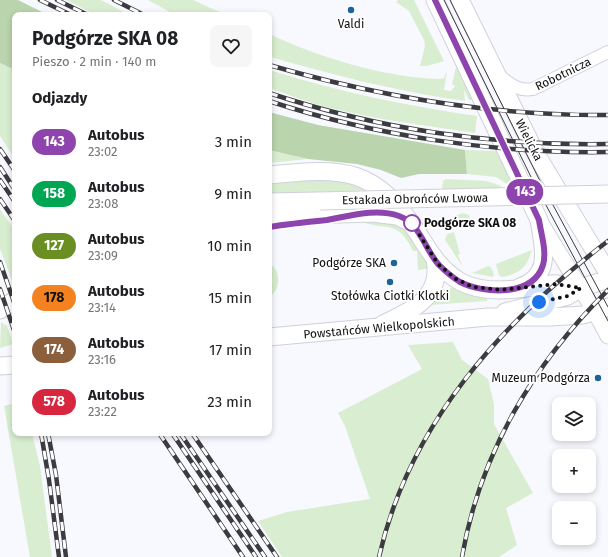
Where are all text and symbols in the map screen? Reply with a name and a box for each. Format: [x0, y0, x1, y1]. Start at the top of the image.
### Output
marker: Valdi [346, 5, 356, 15]
place label: Valdi [338, 17, 364, 31]
button: heart [210, 25, 252, 67]
text: Podgórze SKA 08 [32, 27, 178, 50]
text: Pieszo · 2 min · 140 m [32, 54, 156, 69]
street label: Robotnicza [533, 54, 593, 94]
text: Odjazdy [32, 89, 87, 107]
street label: Wielicka [513, 117, 545, 163]
text: Autobus [88, 126, 145, 144]
text: 143 [43, 133, 65, 150]
text: 3 min [215, 133, 252, 151]
text: 23:02 [88, 144, 118, 159]
text: Autobus [88, 178, 145, 196]
line badge: 143 [502, 179, 548, 205]
text: 143 [514, 183, 536, 200]
text: 158 [43, 185, 65, 202]
text: 9 min [214, 185, 252, 203]
street label: Estakada Obrońców Lwowa [342, 191, 488, 207]
text: 23:08 [88, 196, 118, 211]
marker: Podgórze SKA 08 [403, 214, 421, 232]
place label: Podgórze SKA 08 [424, 216, 516, 230]
text: Autobus [88, 230, 145, 248]
text: 127 [44, 237, 64, 254]
text: 10 min [207, 237, 252, 255]
text: 23:09 [88, 248, 118, 263]
place label: Podgórze SKA [312, 256, 386, 270]
marker: Podgórze SKA [389, 258, 399, 268]
marker: Stołówka Ciotki Klotki [385, 277, 395, 287]
text: Autobus [88, 282, 145, 300]
text: 178 [44, 289, 64, 306]
text: 15 min [208, 289, 252, 307]
place label: Stołówka Ciotki Klotki [331, 289, 449, 303]
your location [529, 292, 549, 312]
text: 23:14 [88, 300, 116, 315]
street label: Powstańców Wielkopolskich [303, 314, 455, 342]
text: Autobus [88, 334, 145, 352]
text: 174 [44, 341, 64, 358]
text: 17 min [209, 341, 252, 359]
text: 23:16 [88, 352, 116, 367]
place label: Muzeum Podgórza [492, 371, 590, 385]
marker: Muzeum Podgórza [593, 373, 603, 383]
text: Autobus [88, 386, 145, 404]
text: 578 [43, 393, 65, 410]
text: 23 min [207, 393, 252, 411]
map controls [552, 397, 596, 545]
button: layers [552, 397, 596, 441]
text: 23:22 [88, 404, 117, 419]
button: + [552, 449, 596, 493]
button: − [552, 501, 596, 545]

